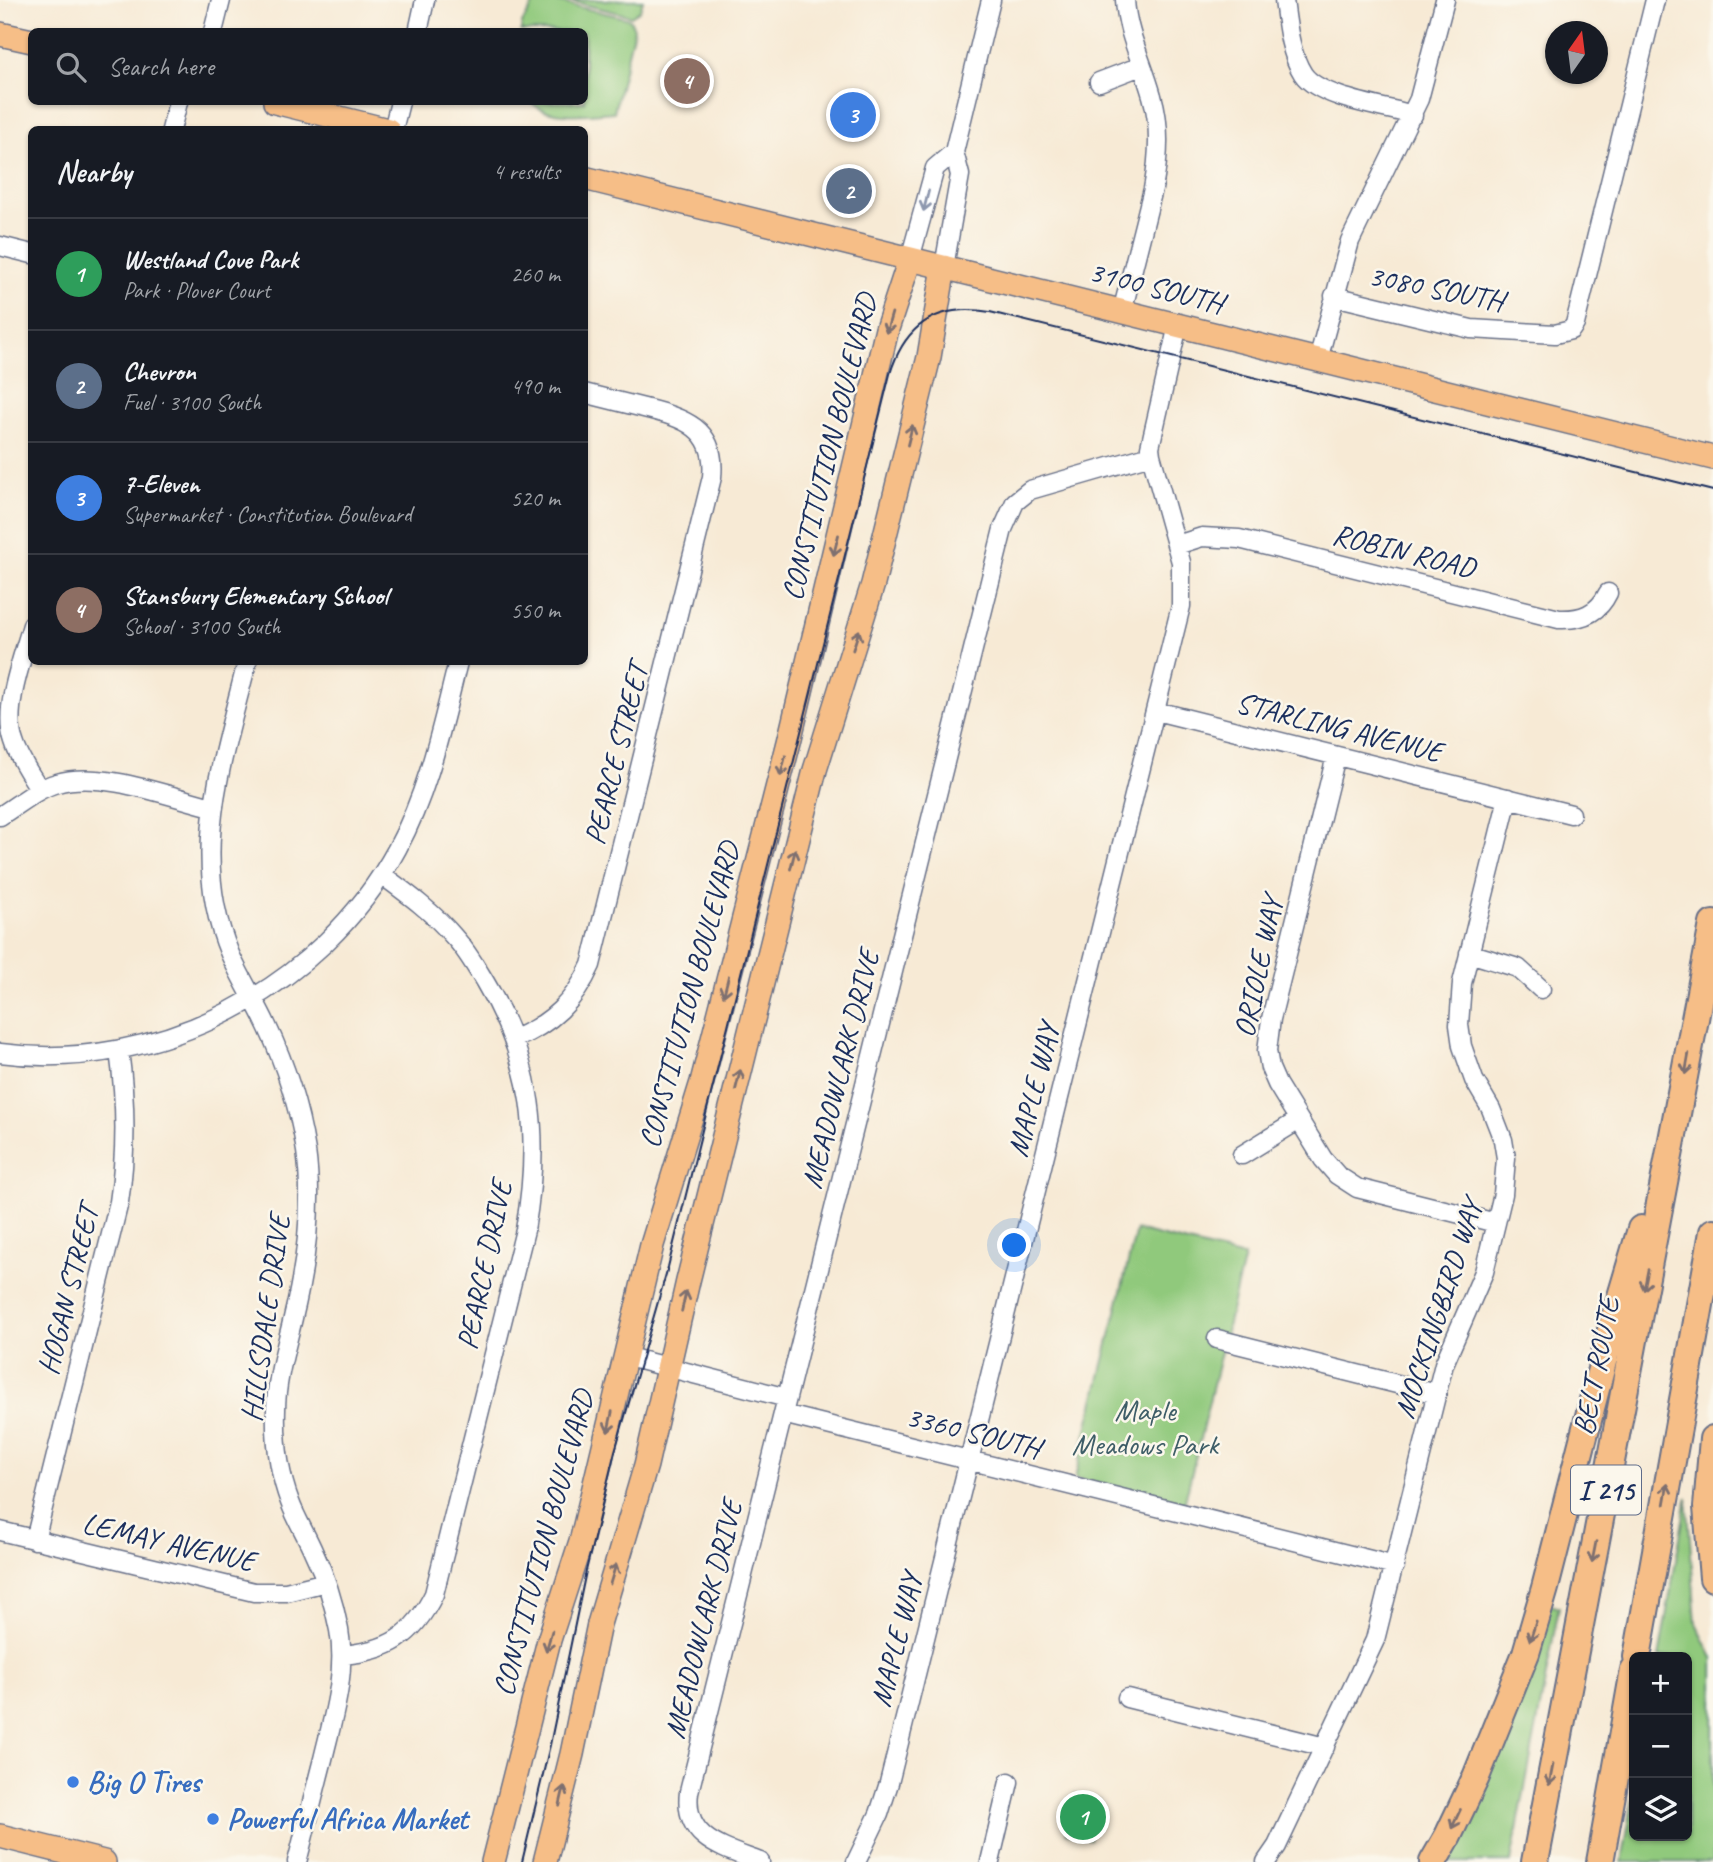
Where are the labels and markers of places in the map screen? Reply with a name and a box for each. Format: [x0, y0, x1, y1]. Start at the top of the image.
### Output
pin: 4 [664, 55, 710, 107]
pin: 3 [830, 89, 876, 141]
pin: 2 [826, 165, 872, 217]
place label: Big O Tires [87, 1763, 204, 1801]
marker: Big O Tires [65, 1774, 81, 1790]
pin: 1 [1060, 1791, 1106, 1843]
place label: Powerful Africa Market [227, 1800, 471, 1838]
marker: Powerful Africa Market [205, 1811, 221, 1827]

